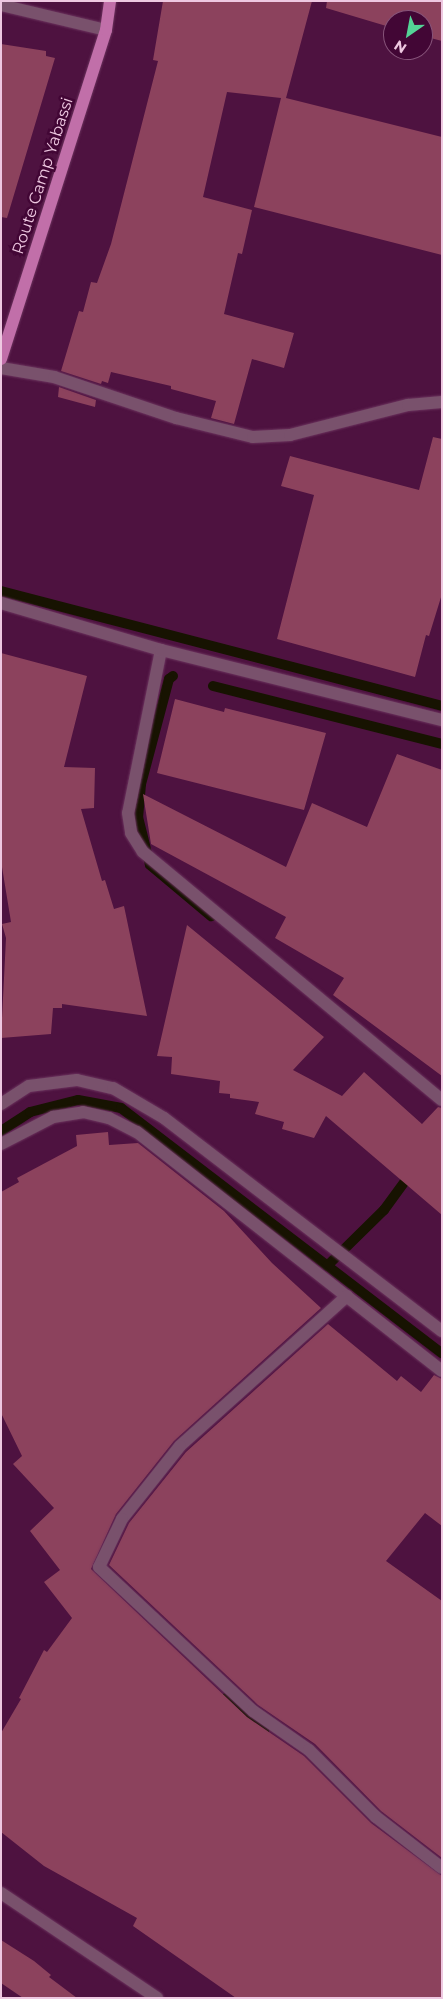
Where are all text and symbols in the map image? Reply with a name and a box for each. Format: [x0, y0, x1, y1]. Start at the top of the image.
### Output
north arrow [383, 10, 433, 60]
text: N [391, 36, 410, 57]
street label: Route Camp Yabassi [9, 95, 77, 257]

